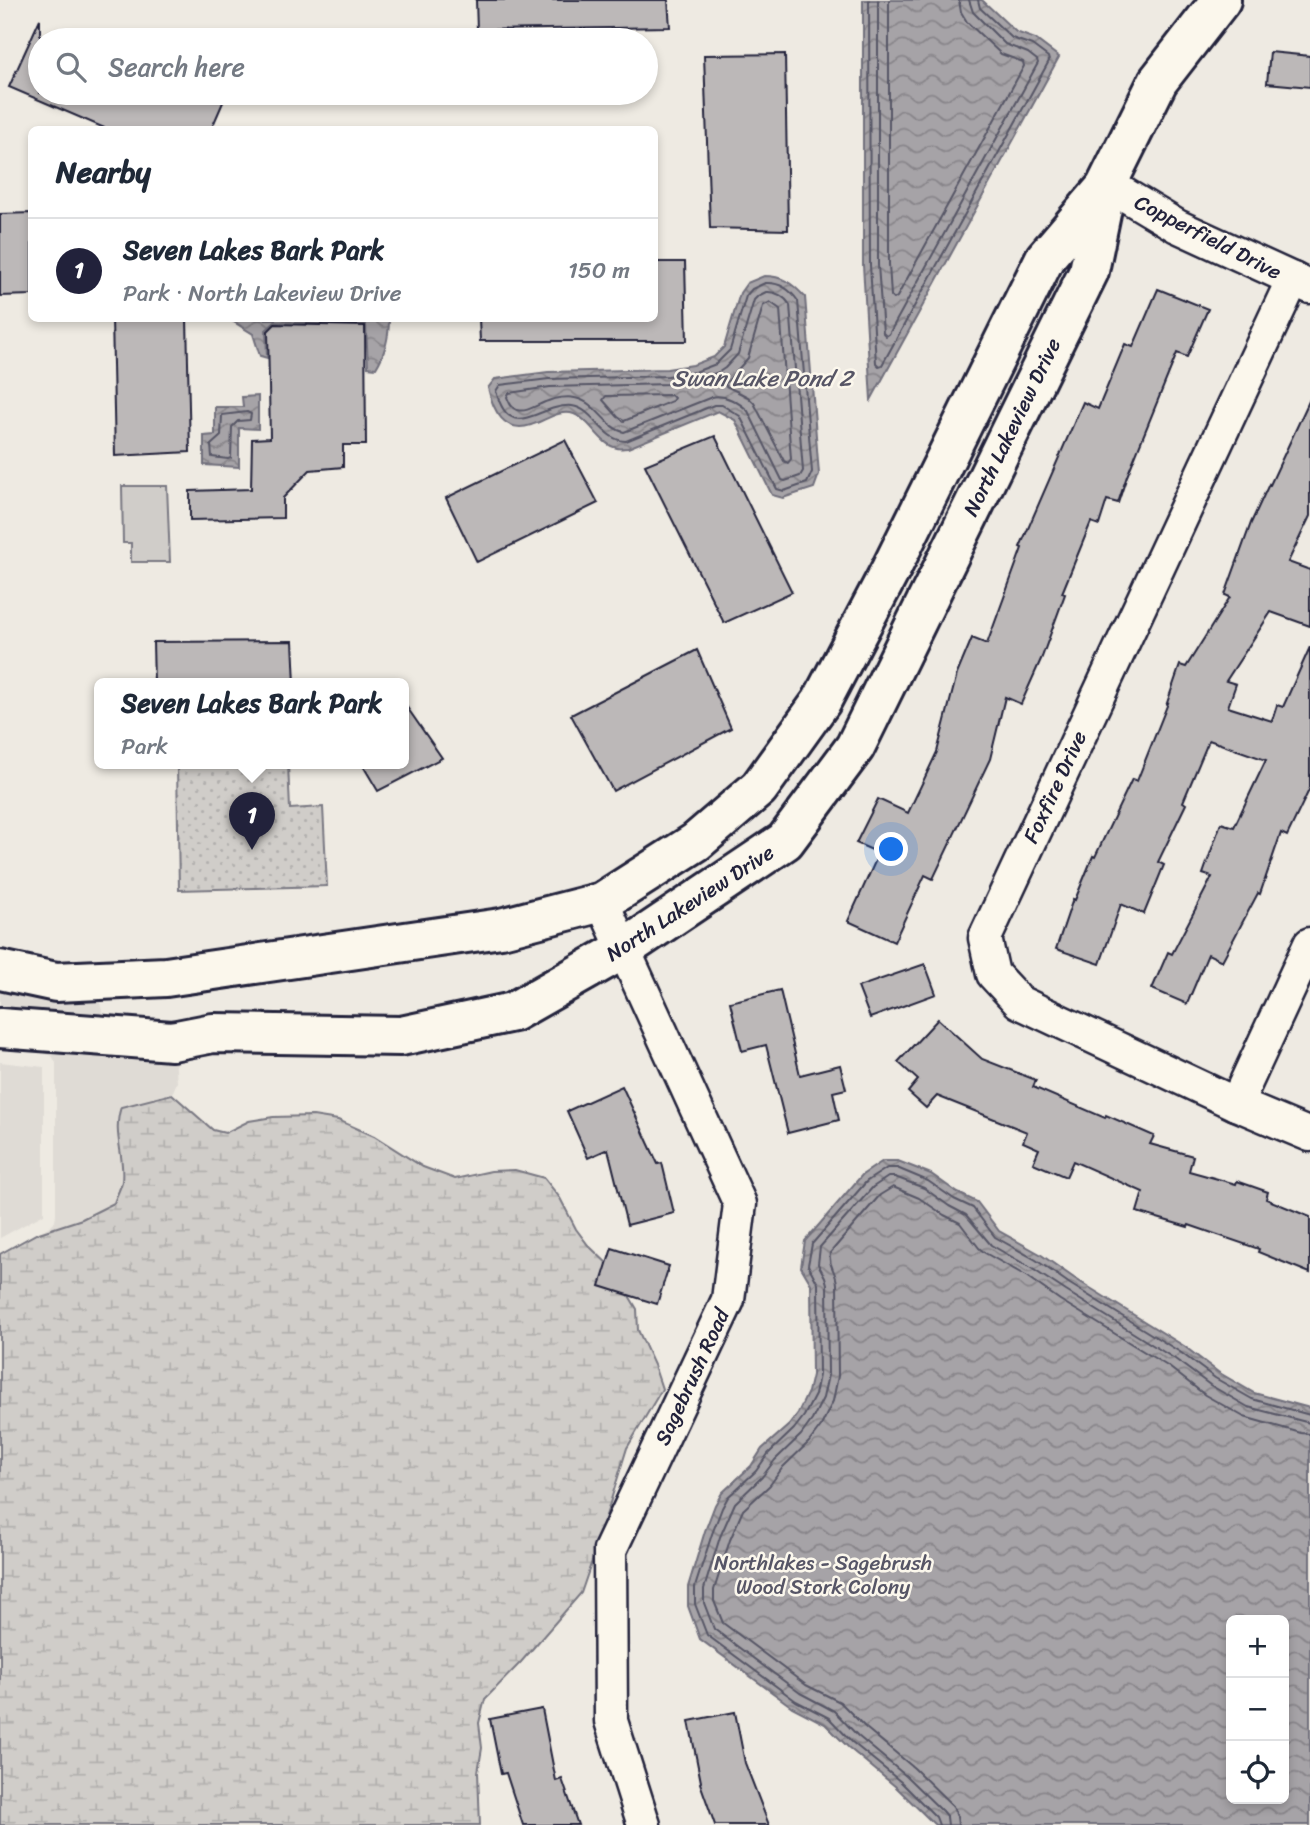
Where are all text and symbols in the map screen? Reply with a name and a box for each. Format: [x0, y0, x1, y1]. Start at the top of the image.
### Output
search box [28, 28, 658, 105]
text: Search here [108, 44, 245, 90]
icon: search [52, 48, 90, 86]
text: Nearby [56, 145, 151, 199]
street label: Copperfield Drive [1128, 184, 1289, 291]
text: Seven Lakes Bark Park [123, 227, 384, 273]
text: 1 [74, 250, 84, 291]
text: 150 m [568, 250, 630, 291]
text: Park · North Lakeview Drive [123, 273, 402, 314]
street label: North Lakeview Drive [952, 331, 1072, 523]
water label: Swan Lake Pond 2 [672, 358, 855, 399]
popup [94, 678, 409, 769]
text: Seven Lakes Bark Park [121, 680, 382, 726]
street label: Foxfire Drive [1012, 724, 1098, 850]
text: Park [121, 726, 168, 767]
pin: 1 [229, 792, 275, 850]
your location [874, 832, 908, 866]
street label: North Lakeview Drive [598, 834, 782, 972]
street label: Sagebrush Road [644, 1300, 741, 1452]
park label: Northlakes - Sagebrush Wood Stork Colony [714, 1544, 932, 1606]
map controls [1226, 1615, 1289, 1804]
button: + [1226, 1615, 1289, 1678]
button: − [1226, 1678, 1289, 1741]
button: locate [1226, 1741, 1289, 1804]

